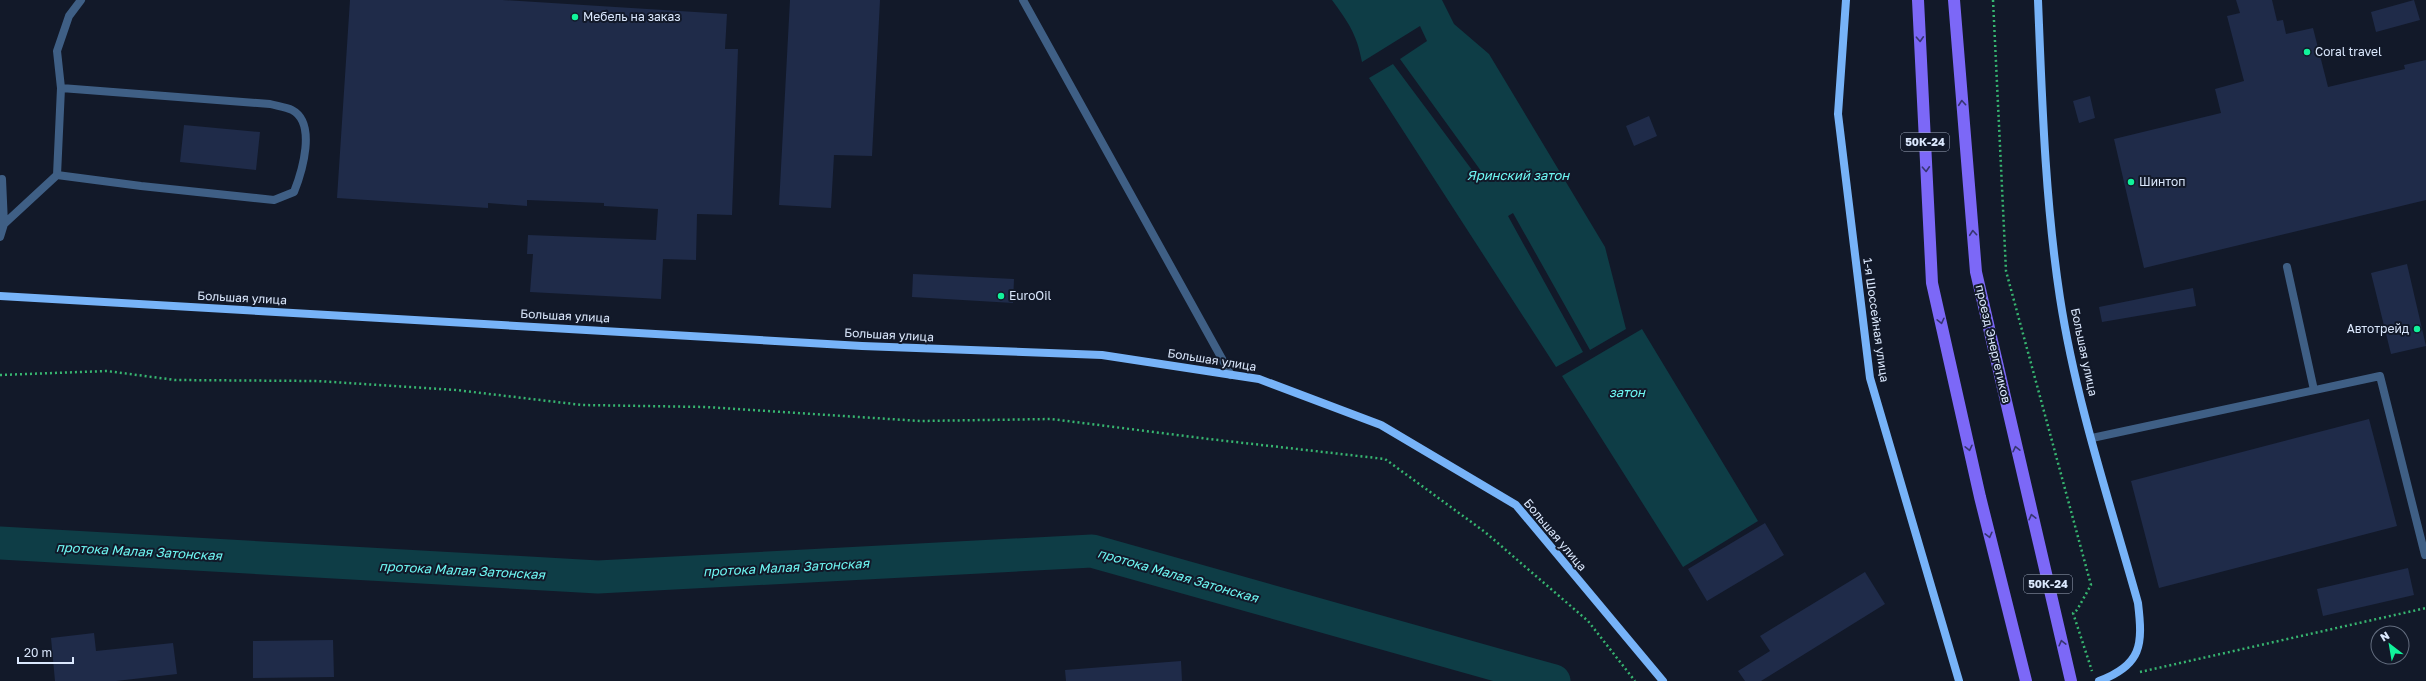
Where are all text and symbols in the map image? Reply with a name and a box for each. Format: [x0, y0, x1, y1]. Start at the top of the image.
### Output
place label: Мебель на заказ [583, 9, 681, 24]
marker: Мебель на заказ [570, 12, 580, 22]
one-way arrow [1916, 36, 1924, 42]
place label: Coral travel [2315, 44, 2382, 59]
marker: Coral travel [2302, 47, 2312, 57]
one-way arrow [1958, 100, 1967, 106]
road number: 50К-24 [1901, 133, 1949, 151]
one-way arrow [1922, 166, 1931, 172]
water label: Яринский затон [1467, 167, 1570, 183]
place label: Шинтоп [2139, 174, 2185, 189]
marker: Шинтоп [2126, 177, 2136, 187]
one-way arrow [1969, 230, 1978, 236]
street label: 1-я Шоссейная улица [1860, 257, 1893, 383]
street label: проезд Энергетиков [1973, 283, 2014, 405]
street label: Большая улица [197, 288, 287, 307]
place label: EuroOil [1009, 288, 1051, 303]
marker: EuroOil [996, 291, 1006, 301]
street label: Большая улица [520, 306, 610, 325]
street label: Большая улица [2068, 306, 2101, 397]
one-way arrow [1936, 318, 1944, 324]
place label: Автотрейд [2347, 321, 2409, 336]
marker: Автотрейд [2412, 324, 2422, 334]
street label: Большая улица [844, 325, 934, 344]
street label: Большая улица [1167, 345, 1258, 374]
water label: затон [1609, 384, 1646, 400]
one-way arrow [1964, 445, 1972, 451]
one-way arrow [2013, 445, 2021, 452]
street label: Большая улица [1521, 495, 1590, 574]
one-way arrow [2028, 514, 2037, 521]
one-way arrow [1985, 531, 1993, 538]
water label: протока Малая Затонская [56, 539, 224, 563]
water label: протока Малая Затонская [1096, 544, 1262, 606]
water label: протока Малая Затонская [703, 555, 871, 579]
water label: протока Малая Затонская [379, 558, 547, 582]
road number: 50К-24 [2024, 575, 2072, 593]
north arrow [2370, 625, 2410, 665]
text: N [2378, 628, 2392, 644]
scale bar [18, 639, 73, 665]
one-way arrow [2059, 640, 2067, 646]
text: 20 m [24, 645, 52, 660]

